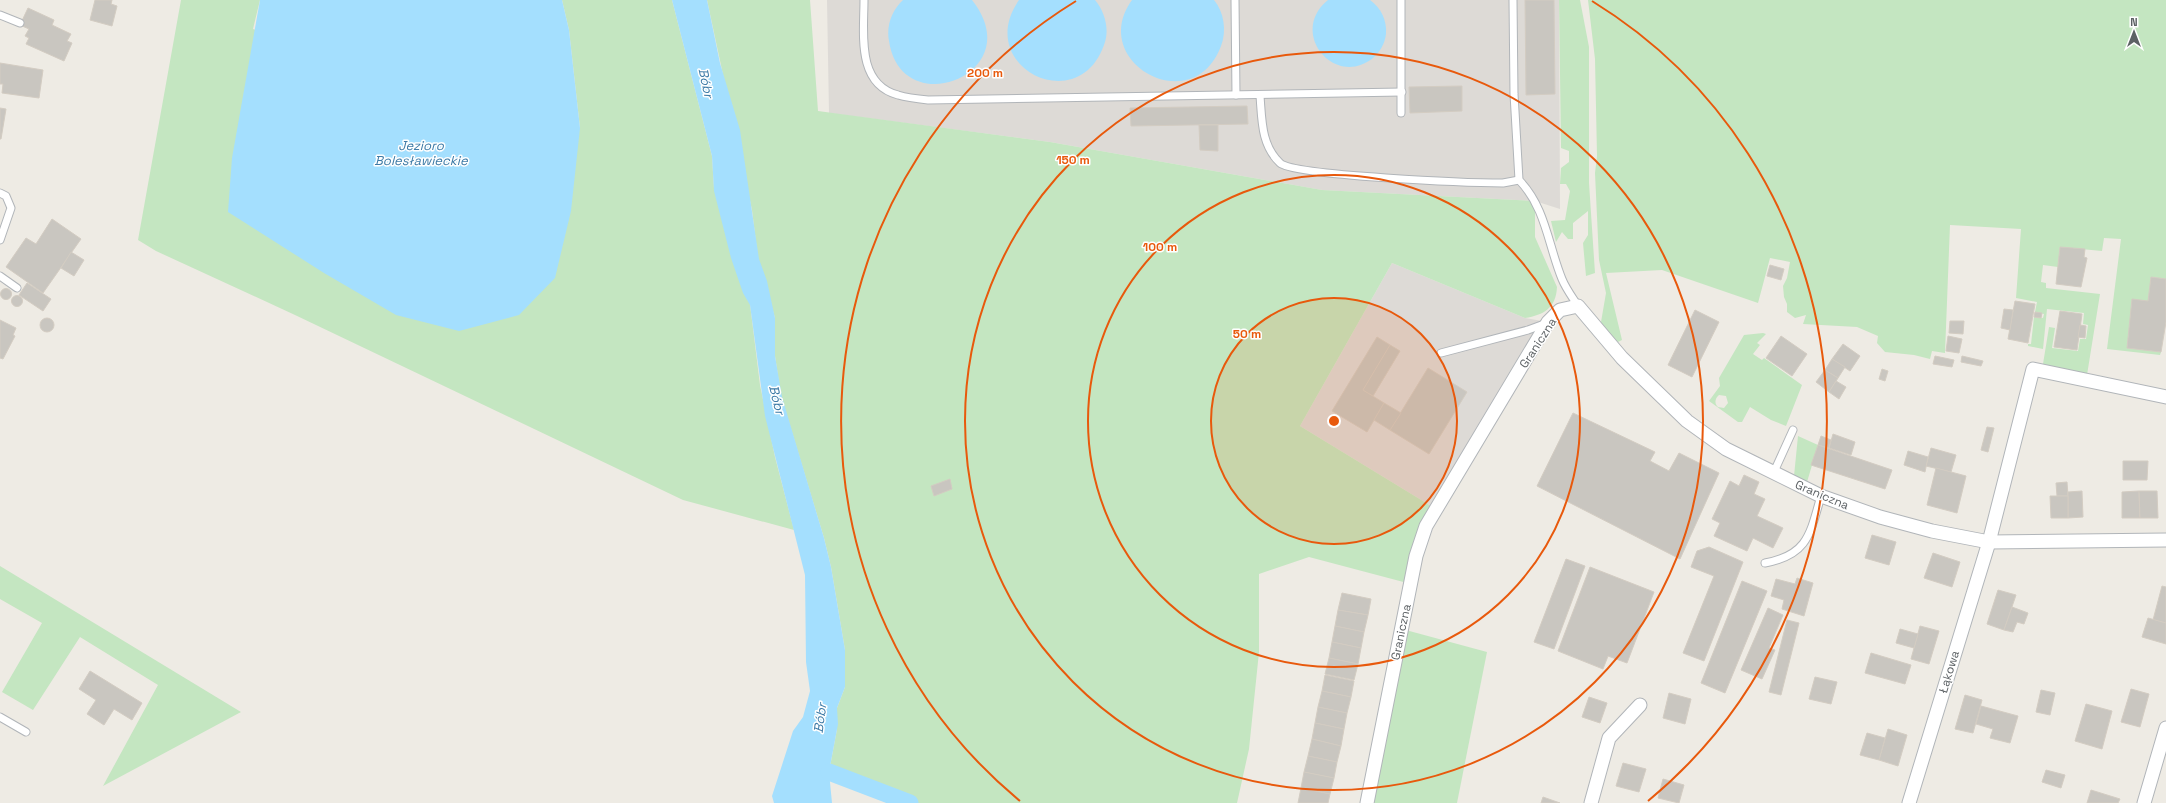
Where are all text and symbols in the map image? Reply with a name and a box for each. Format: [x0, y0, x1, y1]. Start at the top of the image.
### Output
north arrow [2114, 12, 2154, 52]
text: N [2130, 15, 2138, 29]
text: 200 m [967, 65, 1003, 81]
water label: Bóbr [695, 67, 718, 101]
water label: Jezioro Bolesławieckie [374, 137, 469, 169]
text: 150 m [1056, 152, 1090, 168]
text: 100 m [1143, 239, 1177, 255]
street label: Graniczna [1516, 315, 1560, 371]
text: 50 m [1233, 326, 1261, 342]
water label: Bóbr [765, 383, 789, 419]
centre of rings [1327, 414, 1341, 428]
street label: Graniczna [1793, 477, 1851, 514]
street label: Graniczna [1387, 602, 1415, 661]
street label: Łąkowa [1935, 649, 1963, 695]
water label: Bóbr [810, 700, 831, 734]

